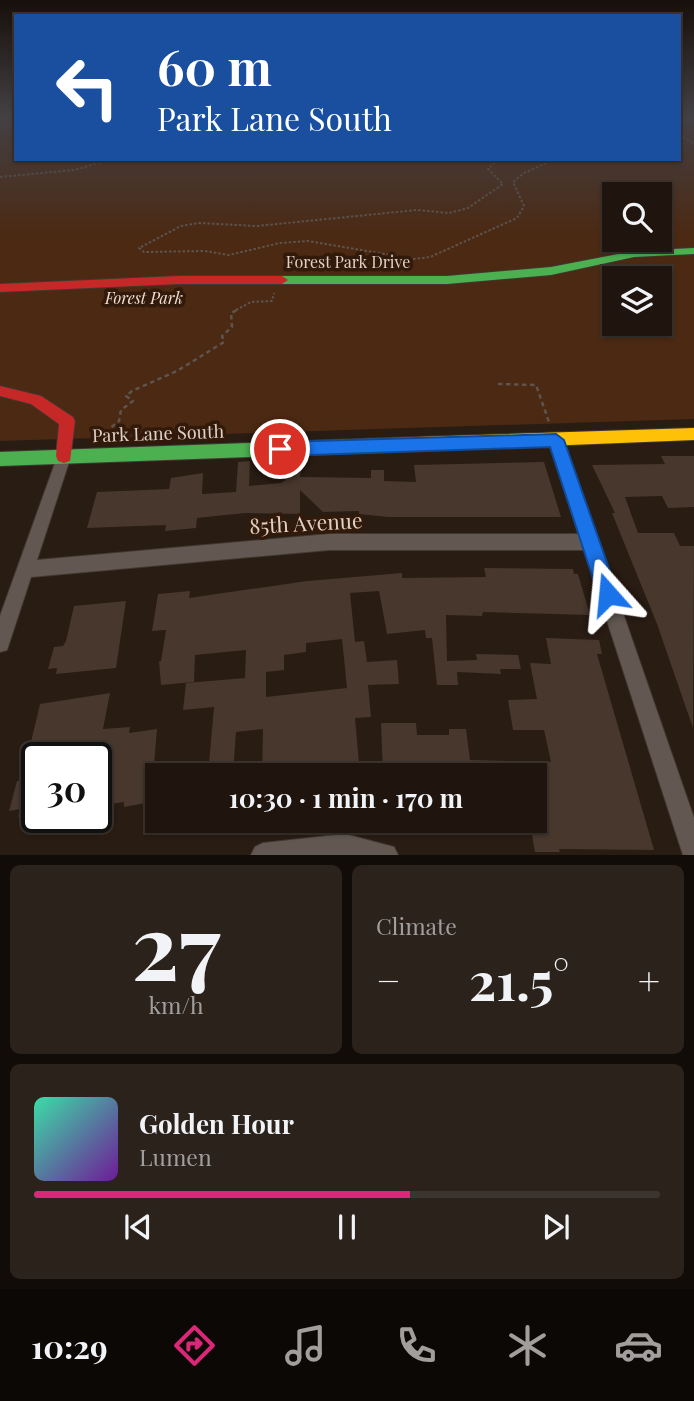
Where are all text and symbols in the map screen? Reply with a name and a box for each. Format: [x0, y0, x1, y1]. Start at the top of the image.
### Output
text: 60 m [157, 33, 272, 98]
icon: left [42, 42, 133, 133]
text: Park Lane South [157, 96, 392, 139]
map controls [602, 182, 672, 336]
button: search [602, 182, 672, 252]
street label: Forest Park Drive [286, 251, 410, 272]
button: layers [602, 266, 672, 336]
park label: Forest Park [104, 287, 183, 308]
street label: Park Lane South [92, 419, 225, 447]
pin [250, 419, 310, 479]
icon: arrive [261, 430, 299, 468]
street label: 85th Avenue [249, 505, 363, 539]
position arrow [571, 557, 645, 631]
speed limit sign: 30 [21, 742, 112, 833]
text: 10:30 · 1 min · 170 m [229, 780, 463, 815]
text: 27 [132, 883, 221, 1004]
text: Climate [376, 910, 457, 941]
text: 21.5° [469, 945, 569, 1014]
text: − [376, 954, 401, 1005]
text: + [638, 954, 660, 1005]
text: km/h [148, 989, 204, 1020]
text: Golden Hour [139, 1106, 294, 1141]
text: Lumen [139, 1141, 212, 1172]
icon: previous [119, 1208, 157, 1246]
icon: pause [328, 1208, 366, 1246]
icon: next [537, 1208, 575, 1246]
icon: directions [170, 1321, 219, 1370]
icon: music [281, 1321, 330, 1370]
icon: phone [392, 1321, 441, 1370]
icon: climate [503, 1321, 552, 1370]
icon: car [614, 1321, 663, 1370]
text: 10:29 [31, 1324, 108, 1367]

